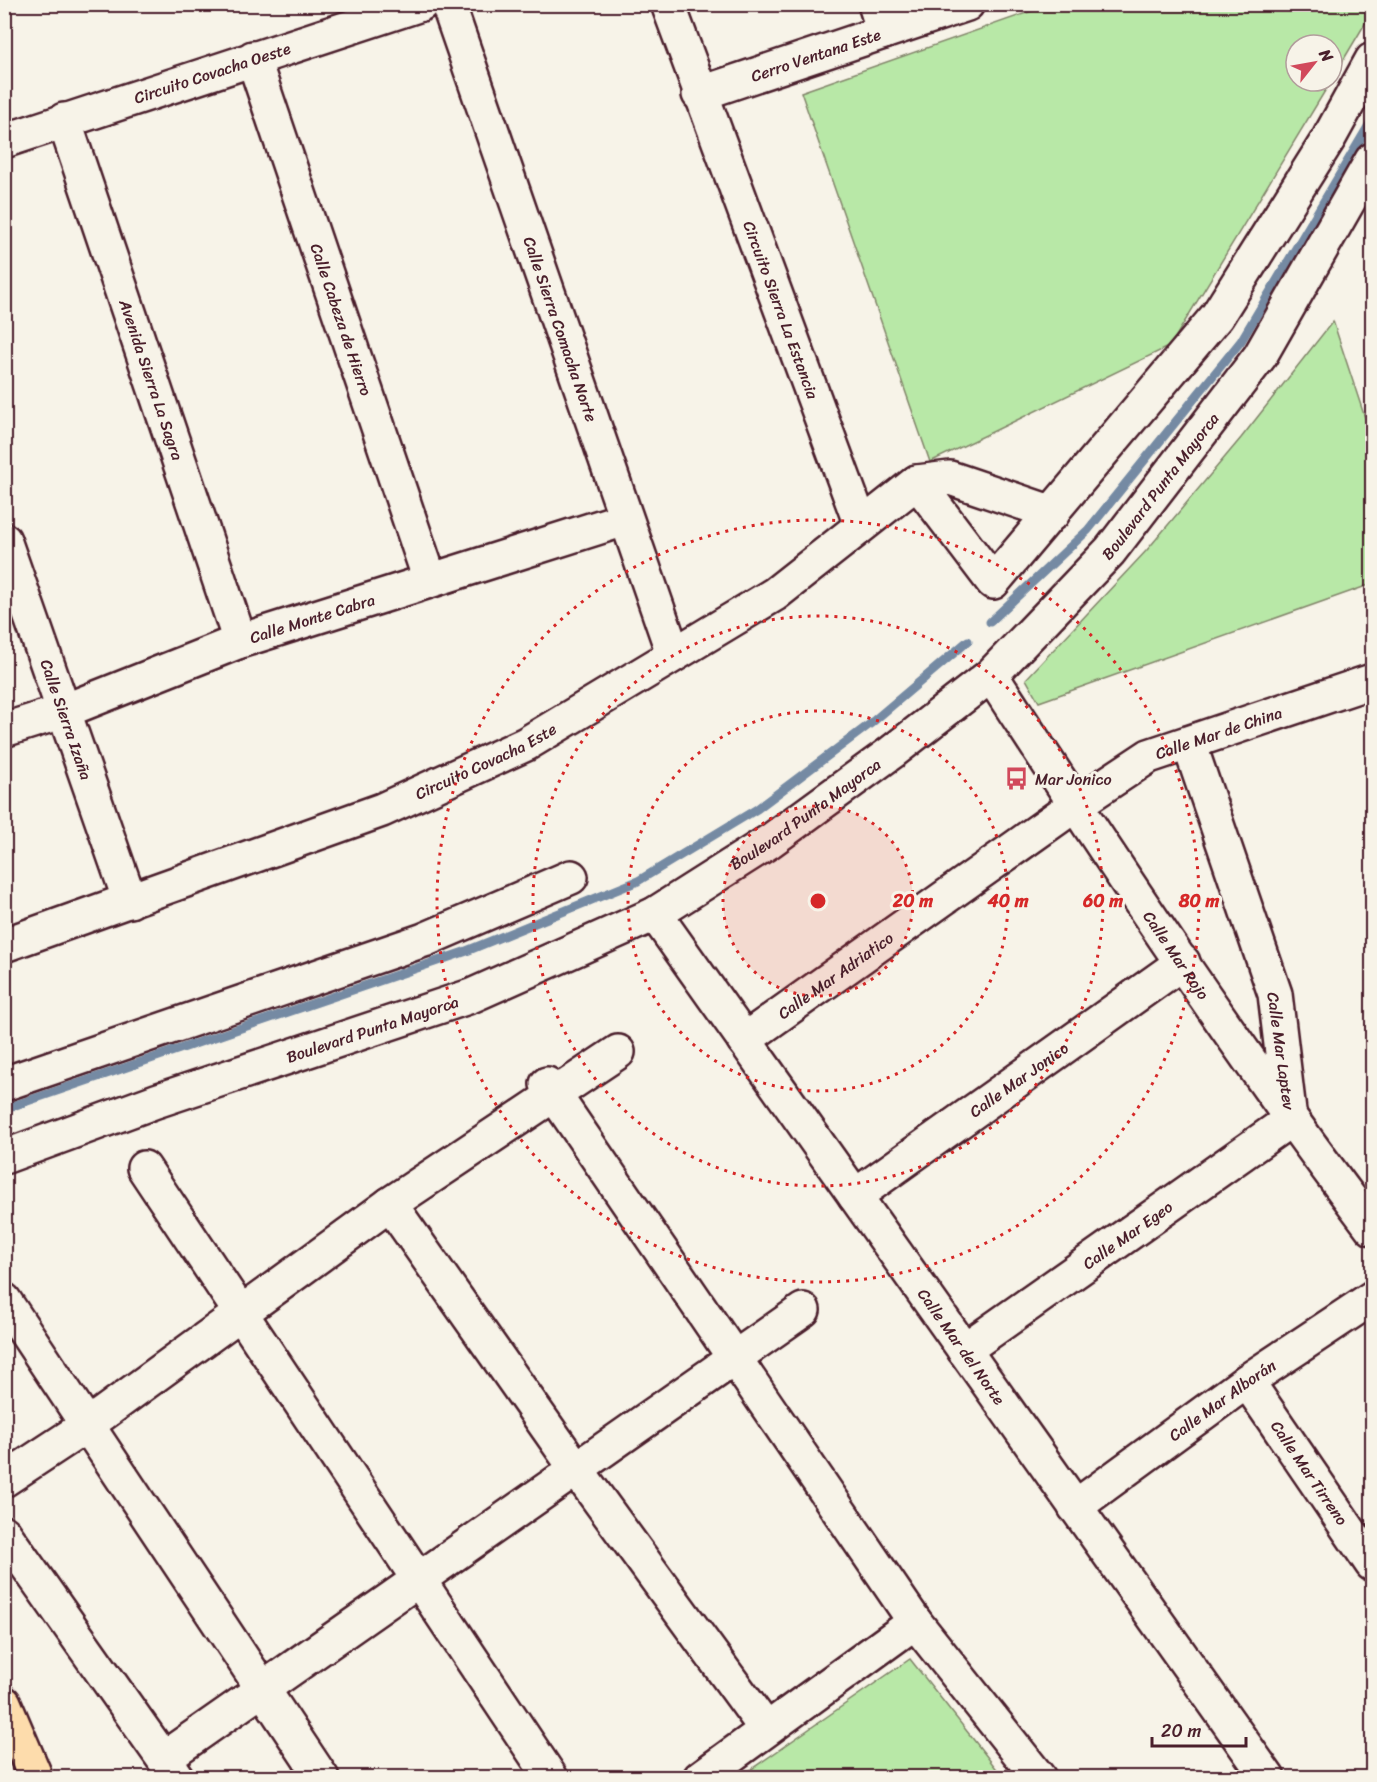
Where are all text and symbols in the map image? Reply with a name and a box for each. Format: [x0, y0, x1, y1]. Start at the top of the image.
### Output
street label: Cerro Ventana Este [747, 19, 885, 90]
street label: Circuito Covacha Oeste [130, 33, 295, 112]
north arrow [1284, 33, 1344, 93]
text: N [1311, 42, 1342, 69]
street label: Circuito Sierra La Estancia [735, 216, 828, 404]
street label: Calle Sierra Comacha Norte [515, 232, 606, 426]
street label: Calle Cabeza de Hierro [302, 239, 381, 400]
street label: Avenida Sierra La Sagra [111, 294, 192, 464]
street label: Boulevard Punta Mayorca [1094, 406, 1226, 567]
street label: Calle Monte Cabra [246, 585, 378, 652]
street label: Calle Sierra Izaña [32, 655, 101, 784]
street label: Calle Mar de China [1151, 698, 1286, 767]
street label: Circuito Covacha Este [410, 714, 562, 808]
street label: Boulevard Punta Mayorca [724, 750, 887, 878]
place label: Mar Jonico [1035, 765, 1112, 794]
bus stop icon: Mar Jonico [1004, 766, 1030, 792]
text: 20 m [892, 885, 933, 917]
text: 40 m [986, 885, 1029, 917]
text: 60 m [1082, 885, 1123, 917]
text: 80 m [1178, 885, 1220, 917]
centre of rings [808, 891, 828, 911]
street label: Calle Mar Rojo [1135, 904, 1218, 1006]
street label: Calle Mar Adriatico [771, 924, 900, 1027]
street label: Boulevard Punta Mayorca [282, 987, 462, 1071]
street label: Calle Mar Laptev [1258, 990, 1304, 1112]
street label: Calle Mar Jonico [963, 1034, 1075, 1125]
street label: Calle Mar Egeo [1076, 1192, 1179, 1277]
street label: Calle Mar del Norte [910, 1282, 1014, 1411]
street label: Calle Mar Alborán [1162, 1351, 1282, 1449]
street label: Calle Mar Tirreno [1263, 1414, 1356, 1531]
scale bar [1152, 1710, 1246, 1748]
text: 20 m [1161, 1715, 1201, 1747]

